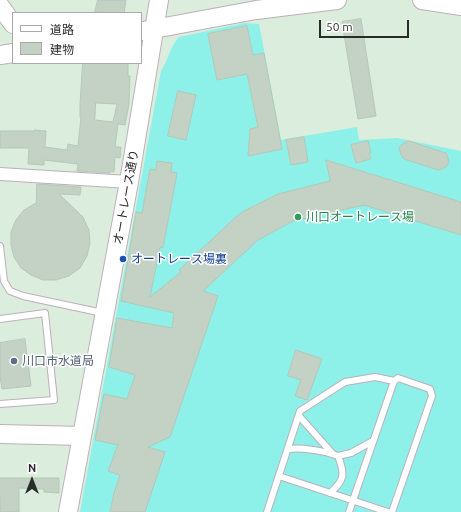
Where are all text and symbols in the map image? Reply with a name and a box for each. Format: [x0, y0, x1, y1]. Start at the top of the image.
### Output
legend [12, 12, 142, 64]
scale bar [321, 12, 411, 38]
text: 50 m [326, 20, 353, 33]
text: 道路 [50, 23, 74, 36]
text: 建物 [50, 43, 74, 56]
street label: オートレース通り [111, 148, 141, 246]
place label: 川口オートレース場 [306, 210, 414, 224]
marker: 川口オートレース場 [293, 212, 303, 222]
place label: オートレース場裏 [131, 252, 227, 266]
marker: オートレース場裏 [118, 254, 128, 264]
place label: 川口市水道局 [22, 354, 94, 368]
marker: 川口市水道局 [9, 356, 19, 366]
north arrow [12, 460, 52, 500]
text: N [28, 462, 36, 474]

